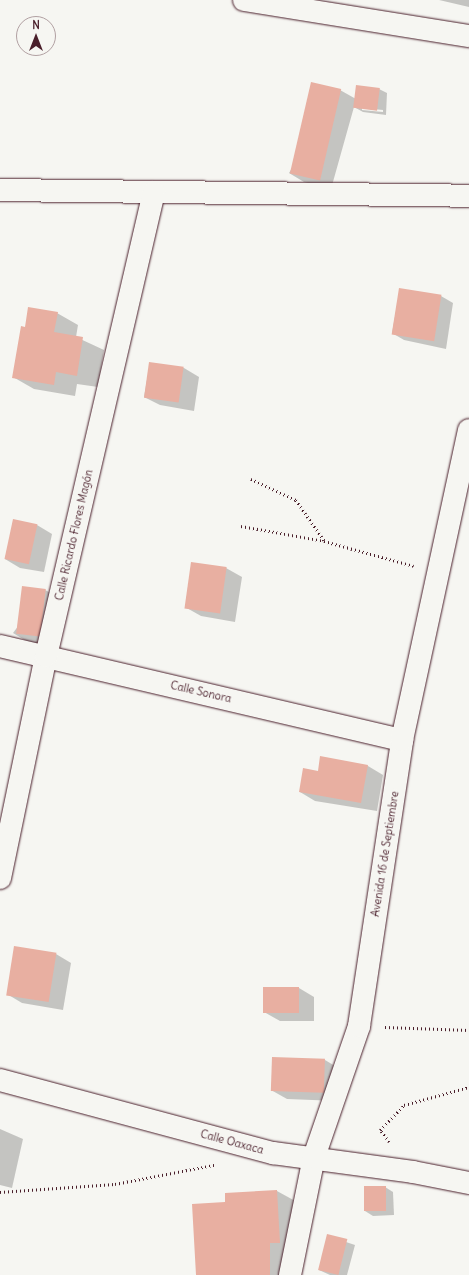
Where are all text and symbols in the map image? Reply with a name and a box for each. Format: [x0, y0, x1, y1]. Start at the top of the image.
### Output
north arrow [16, 16, 56, 56]
text: N [32, 18, 40, 32]
street label: Calle Ricardo Flores Magón [52, 468, 96, 602]
street label: Calle Sonora [169, 679, 233, 705]
street label: Avenida 16 de Septiembre [369, 790, 401, 918]
street label: Calle Oaxaca [199, 1127, 265, 1157]

